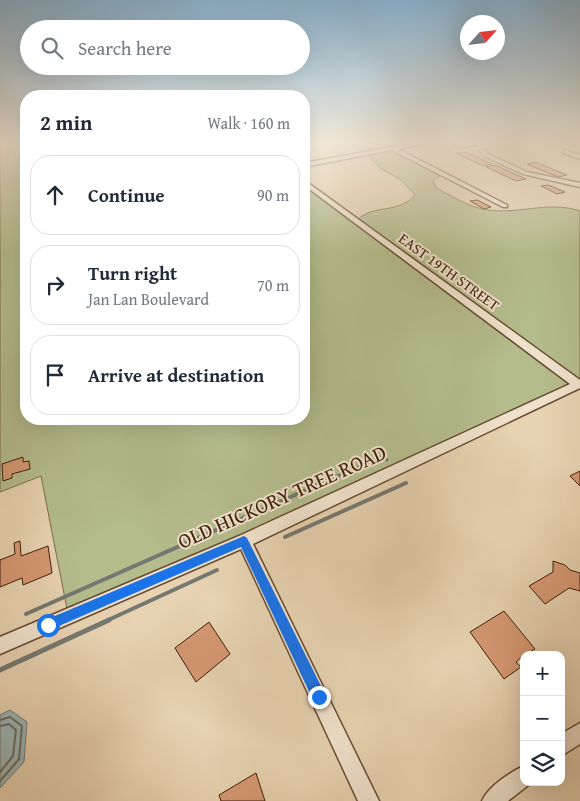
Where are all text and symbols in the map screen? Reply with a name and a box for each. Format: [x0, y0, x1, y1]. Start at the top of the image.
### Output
north arrow [460, 15, 505, 60]
search box [20, 20, 310, 75]
icon: search [38, 34, 66, 62]
text: Search here [78, 34, 172, 62]
text: 2 min [40, 107, 92, 138]
text: Walk · 160 m [207, 111, 290, 135]
icon: ahead [41, 181, 69, 209]
text: Continue [88, 181, 165, 209]
text: 90 m [257, 183, 289, 207]
street label: EAST 19TH STREET [395, 228, 504, 316]
text: Turn right [88, 259, 177, 287]
icon: right [41, 271, 69, 299]
text: 70 m [257, 273, 289, 297]
text: Jan Lan Boulevard [88, 287, 209, 311]
icon: arrive [41, 361, 69, 389]
text: Arrive at destination [88, 361, 264, 389]
street label: OLD HICKORY TREE ROAD [172, 437, 391, 557]
route start [37, 614, 60, 637]
map controls [520, 651, 565, 786]
button: + [520, 651, 565, 696]
route end [308, 686, 331, 709]
button: − [520, 696, 565, 741]
button: layers [520, 741, 565, 786]

